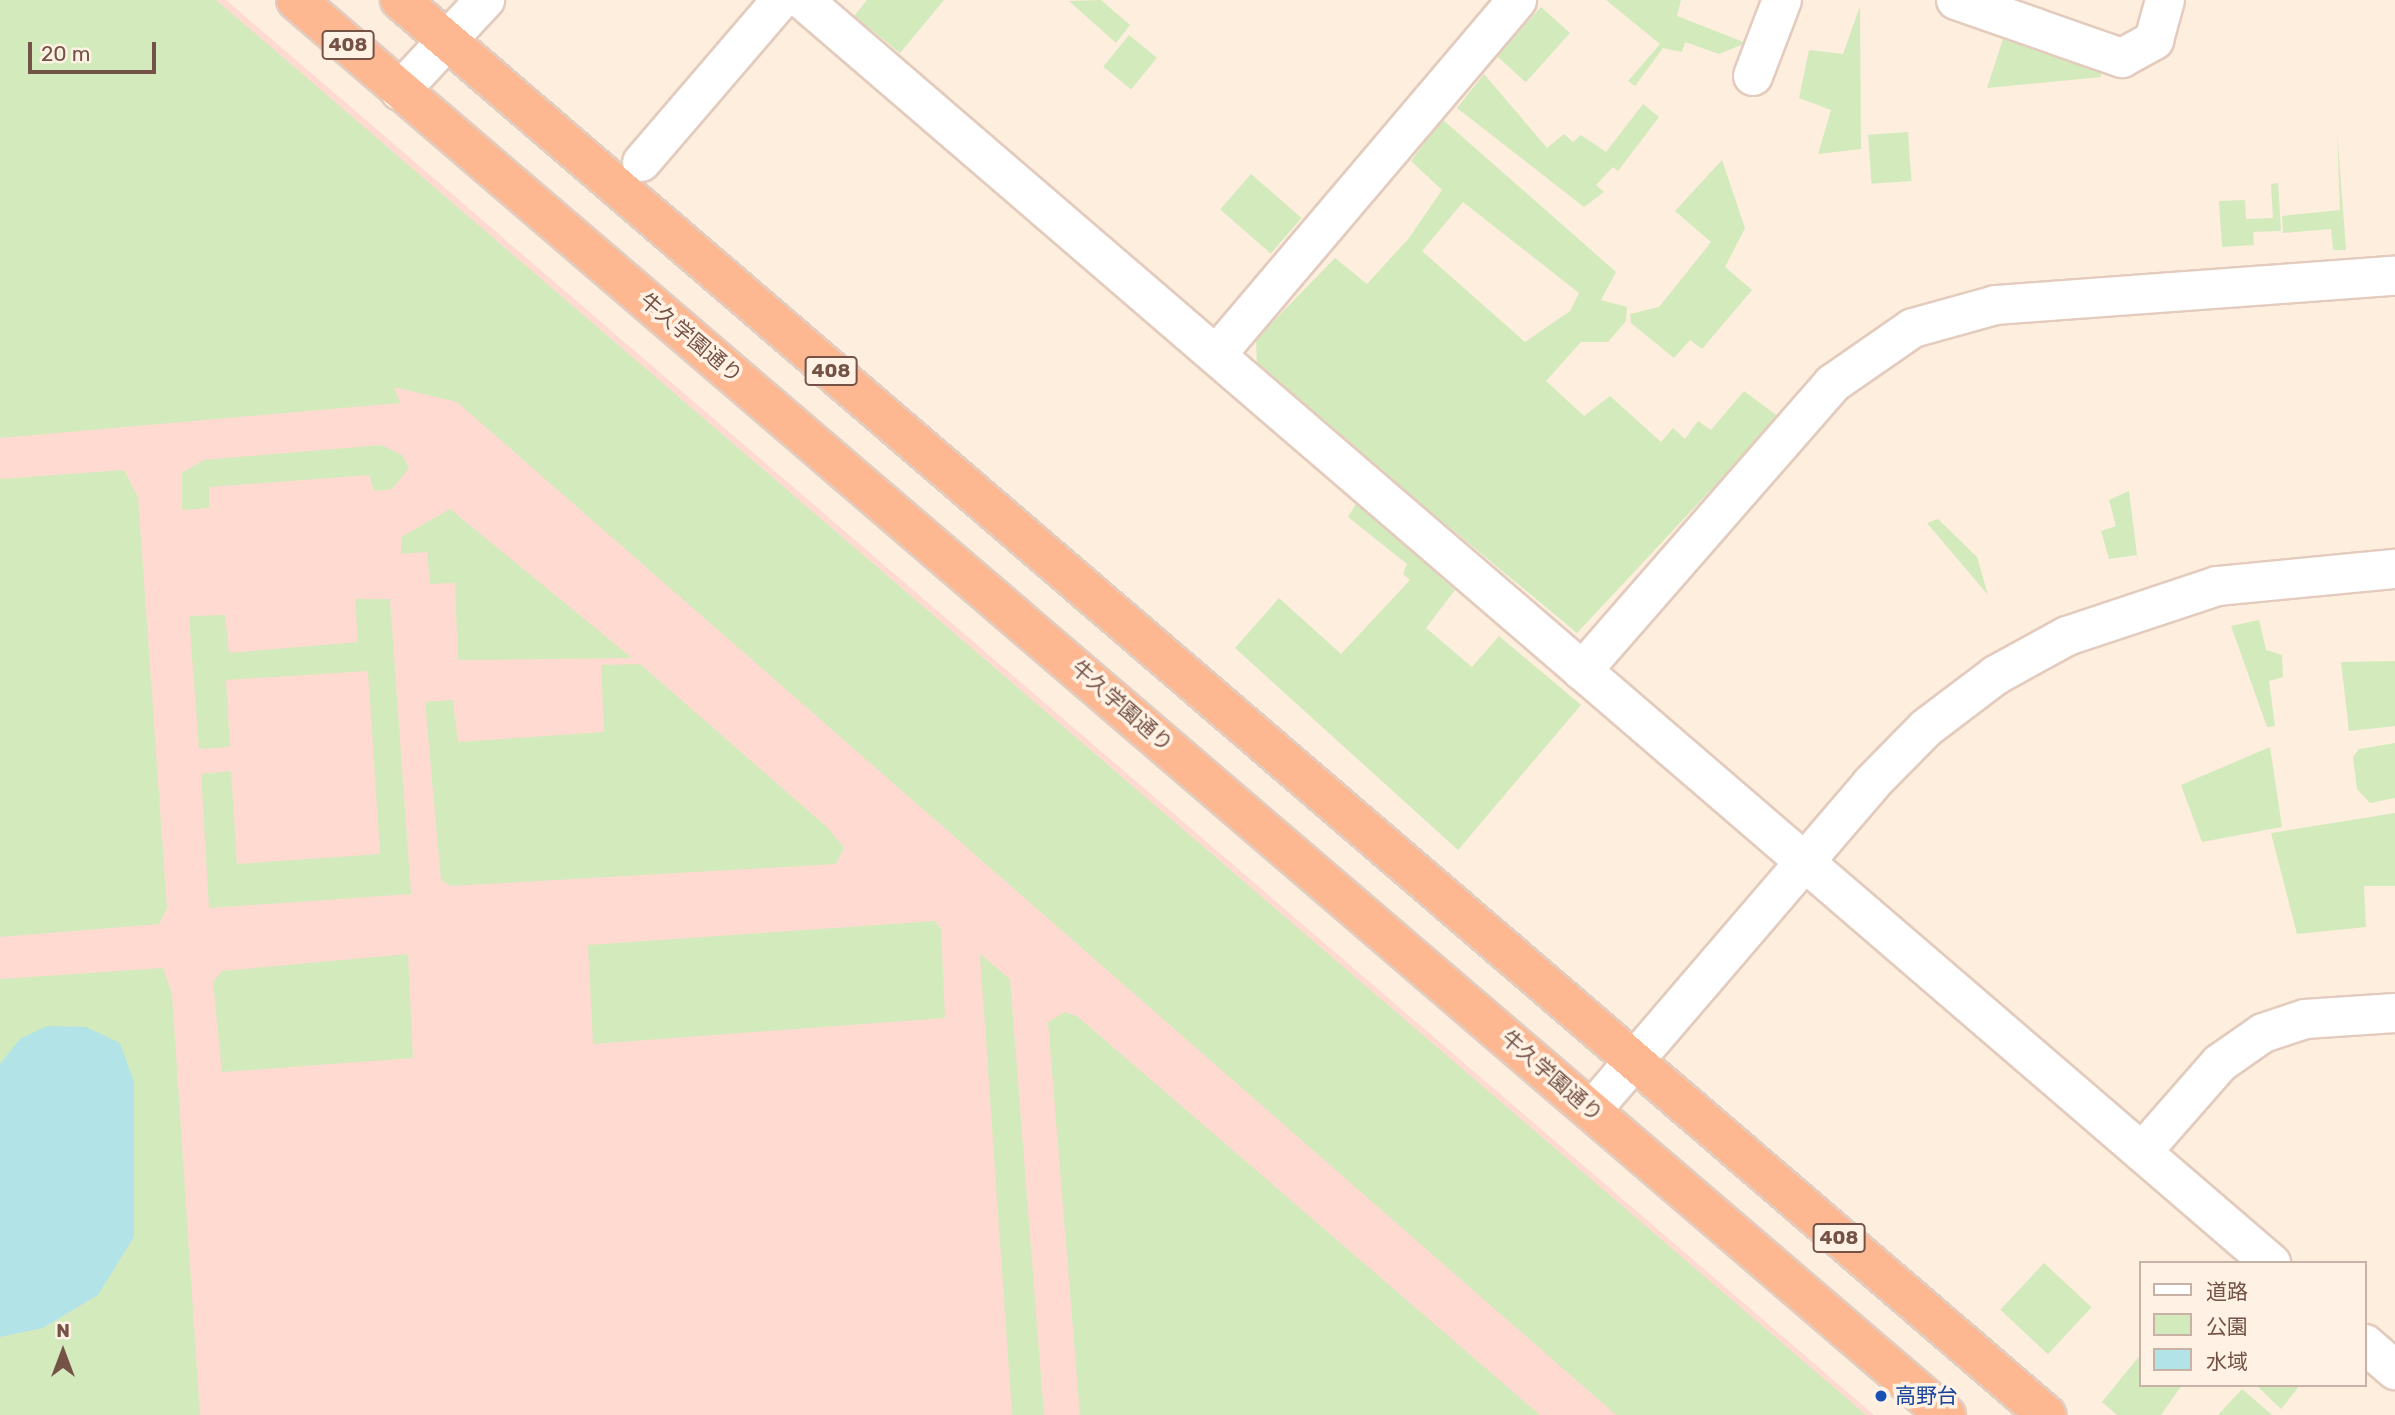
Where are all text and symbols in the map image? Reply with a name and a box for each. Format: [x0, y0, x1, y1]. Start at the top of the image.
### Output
scale bar [32, 28, 159, 72]
road number: 408 [320, 30, 376, 60]
text: 20 m [41, 41, 90, 66]
street label: 牛久学園通り [635, 288, 747, 388]
road number: 408 [803, 356, 859, 386]
street label: 牛久学園通り [1066, 655, 1178, 757]
street label: 牛久学園通り [1496, 1025, 1608, 1127]
road number: 408 [1811, 1222, 1867, 1254]
legend [2140, 1261, 2367, 1387]
text: 道路 [2206, 1279, 2248, 1304]
text: 公園 [2206, 1314, 2248, 1339]
north arrow [28, 1317, 98, 1387]
text: N [56, 1319, 70, 1342]
text: 水域 [2206, 1349, 2248, 1374]
place label: 高野台 [1895, 1383, 1958, 1409]
marker: 高野台 [1873, 1388, 1889, 1404]

